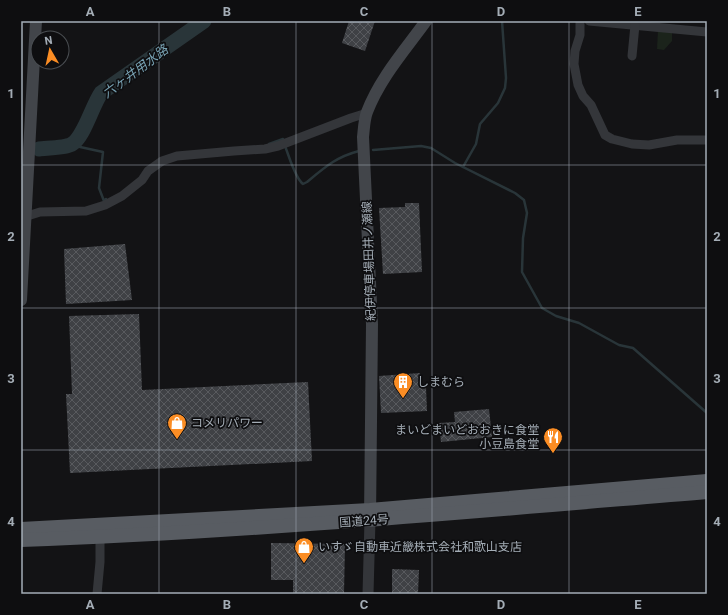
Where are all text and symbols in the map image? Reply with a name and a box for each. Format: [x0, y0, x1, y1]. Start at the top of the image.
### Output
text: A [86, 4, 95, 19]
text: B [223, 4, 231, 19]
text: C [360, 4, 369, 19]
text: D [497, 4, 505, 19]
text: E [634, 4, 642, 19]
north arrow [30, 30, 70, 70]
text: N [44, 34, 54, 48]
water label: 六ヶ井用水路 [100, 41, 172, 101]
text: 1 [7, 86, 15, 101]
text: 1 [713, 86, 721, 101]
street label: 紀伊停車場田井ノ瀬線 [360, 201, 378, 321]
text: 2 [7, 229, 15, 244]
text: 2 [713, 229, 721, 244]
text: 3 [7, 371, 15, 386]
building icon: しまむら [392, 371, 414, 399]
text: 3 [713, 371, 721, 386]
place label: しまむら [417, 375, 465, 389]
shop icon: コメリパワー [166, 412, 188, 440]
place label: コメリパワー [191, 416, 263, 430]
place label: まいどまいどおおきに食堂 小豆島食堂 [395, 423, 539, 451]
restaurant icon: まいどまいどおおきに食堂 小豆島食堂 [542, 426, 564, 454]
street label: 国道24号 [339, 512, 389, 530]
text: 4 [7, 514, 15, 529]
text: 4 [713, 514, 721, 529]
shop icon: いすゞ自動車近畿株式会社和歌山支店 [293, 536, 315, 564]
place label: いすゞ自動車近畿株式会社和歌山支店 [318, 540, 522, 554]
text: A [86, 597, 95, 612]
text: B [223, 597, 231, 612]
text: C [360, 597, 369, 612]
text: D [497, 597, 505, 612]
text: E [634, 597, 642, 612]

